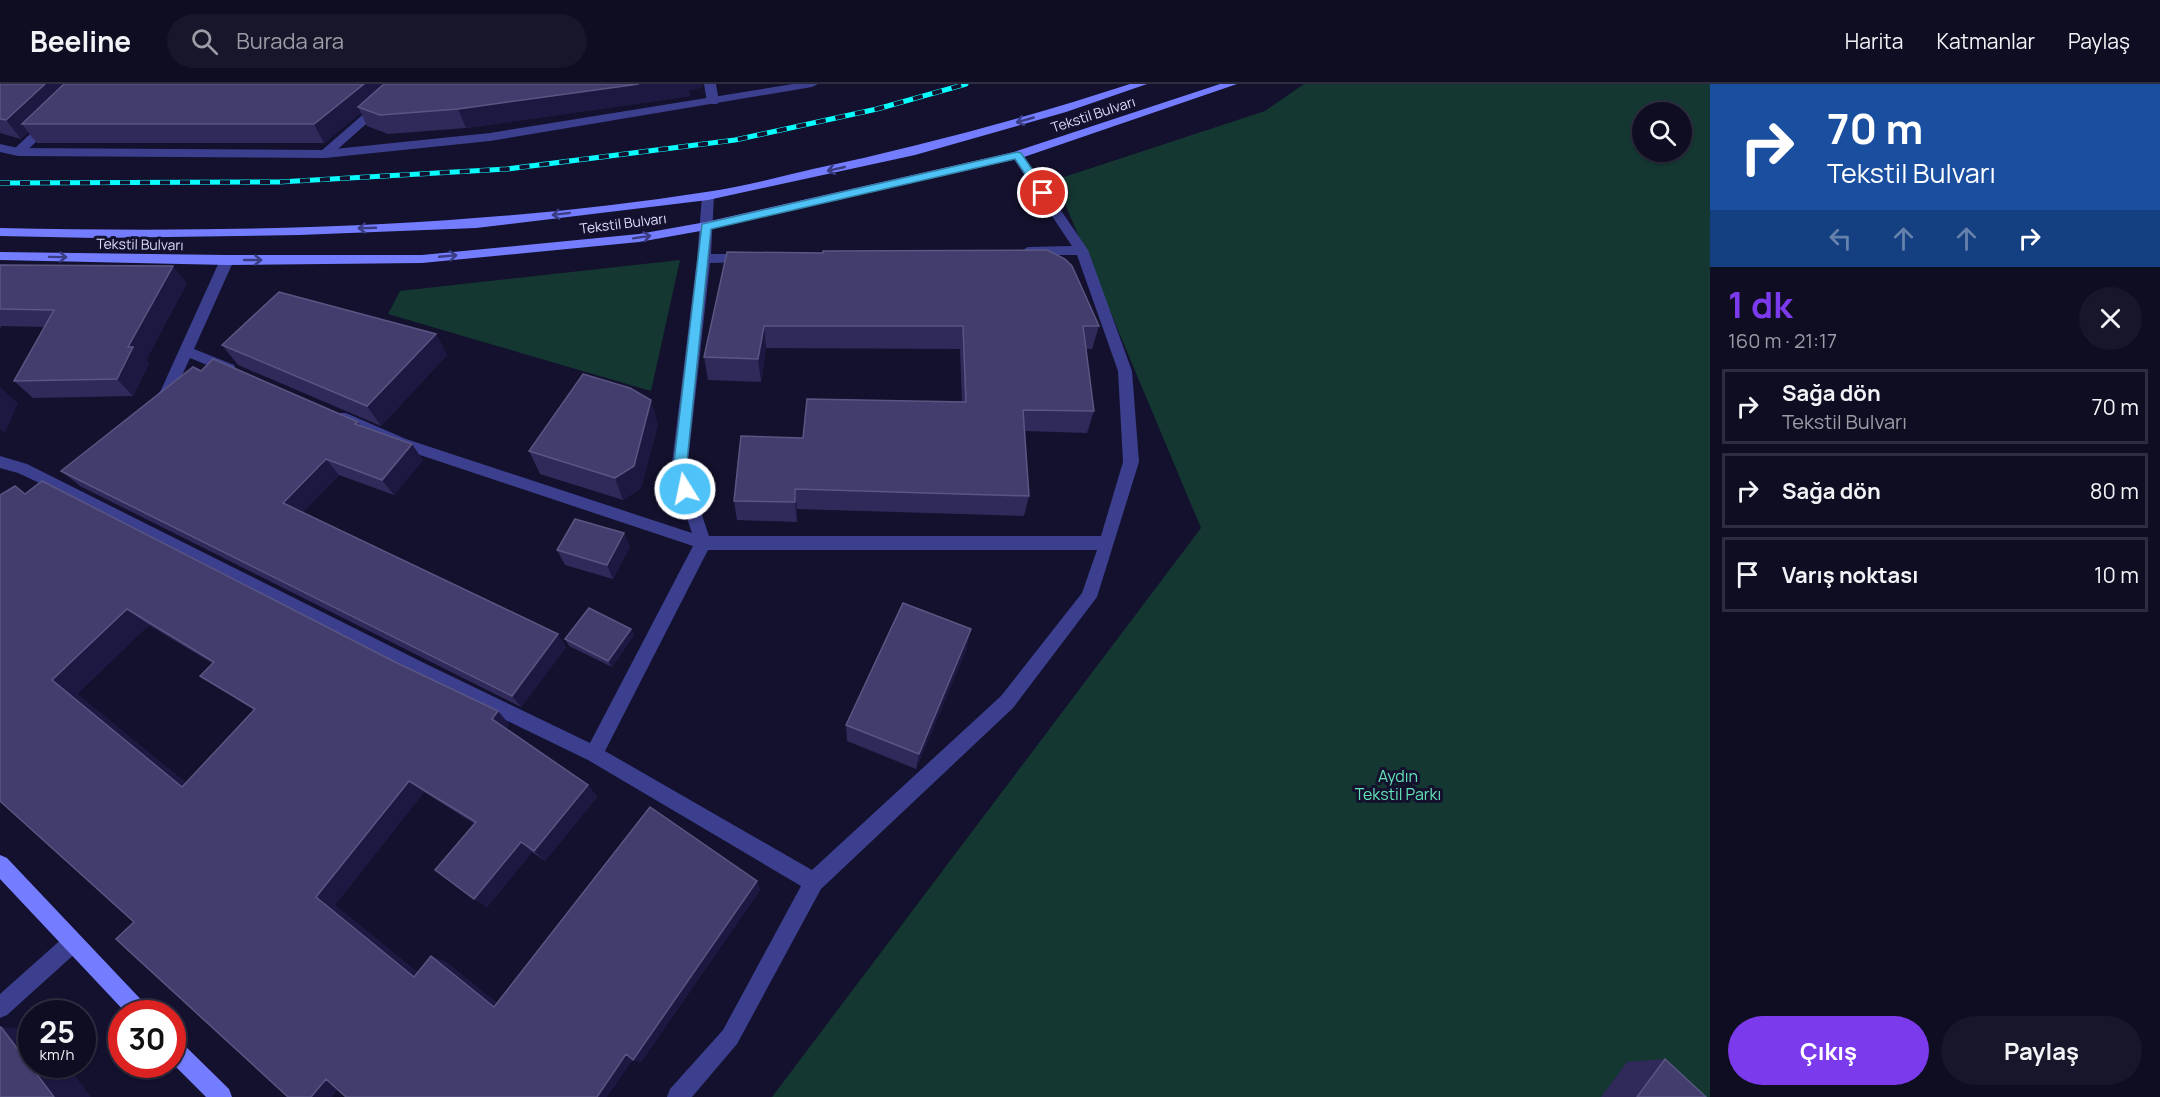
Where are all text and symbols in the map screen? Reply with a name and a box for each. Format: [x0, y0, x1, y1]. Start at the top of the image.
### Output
search box [167, 14, 587, 68]
text: Beeline [30, 22, 131, 60]
icon: search [188, 25, 221, 58]
text: Burada ara [236, 26, 344, 56]
text: Harita [1845, 27, 1903, 55]
text: Katmanlar [1936, 27, 2035, 55]
text: Paylaş [2068, 27, 2130, 55]
street label: Tekstil Bulvarı [1048, 91, 1138, 137]
text: 70 m [1827, 99, 1923, 157]
map controls [1632, 102, 1692, 162]
button: search [1632, 102, 1692, 162]
icon: right [1728, 108, 1806, 186]
one-way arrow [1016, 115, 1035, 126]
text: Tekstil Bulvarı [1827, 154, 1996, 191]
one-way arrow [827, 163, 846, 175]
pin [1017, 167, 1068, 218]
icon: arrive [1026, 176, 1059, 209]
street label: Tekstil Bulvarı [578, 208, 668, 238]
one-way arrow [552, 209, 571, 220]
icon: left [1824, 222, 1857, 255]
icon: ahead [1887, 222, 1920, 255]
icon: ahead [1950, 222, 1983, 255]
icon: right [2013, 222, 2046, 255]
one-way arrow [357, 223, 377, 234]
one-way arrow [632, 232, 652, 243]
street label: Tekstil Bulvarı [96, 234, 184, 254]
one-way arrow [438, 250, 458, 261]
one-way arrow [48, 252, 68, 263]
one-way arrow [243, 254, 263, 266]
text: 1 dk [1728, 280, 1793, 329]
button: close [2079, 287, 2142, 350]
text: 160 m · 21:17 [1728, 327, 1837, 354]
text: Sağa dön [1782, 378, 1881, 408]
icon: right [1731, 390, 1764, 423]
text: 70 m [2091, 392, 2139, 422]
text: Tekstil Bulvarı [1782, 408, 1907, 435]
position arrow [653, 457, 717, 521]
icon: right [1731, 474, 1764, 507]
text: Sağa dön [1782, 476, 1881, 506]
text: 80 m [2090, 476, 2139, 506]
icon: arrive [1731, 558, 1764, 591]
text: Varış noktası [1782, 560, 1918, 590]
text: 10 m [2094, 560, 2139, 590]
park label: Aydın Tekstil Parkı [1355, 765, 1441, 805]
speed limit sign: 30 [108, 1000, 186, 1078]
text: 25 [39, 1011, 75, 1052]
button: Çıkış [1728, 1016, 1929, 1085]
button: Paylaş [1941, 1016, 2142, 1085]
text: km/h [40, 1044, 74, 1065]

